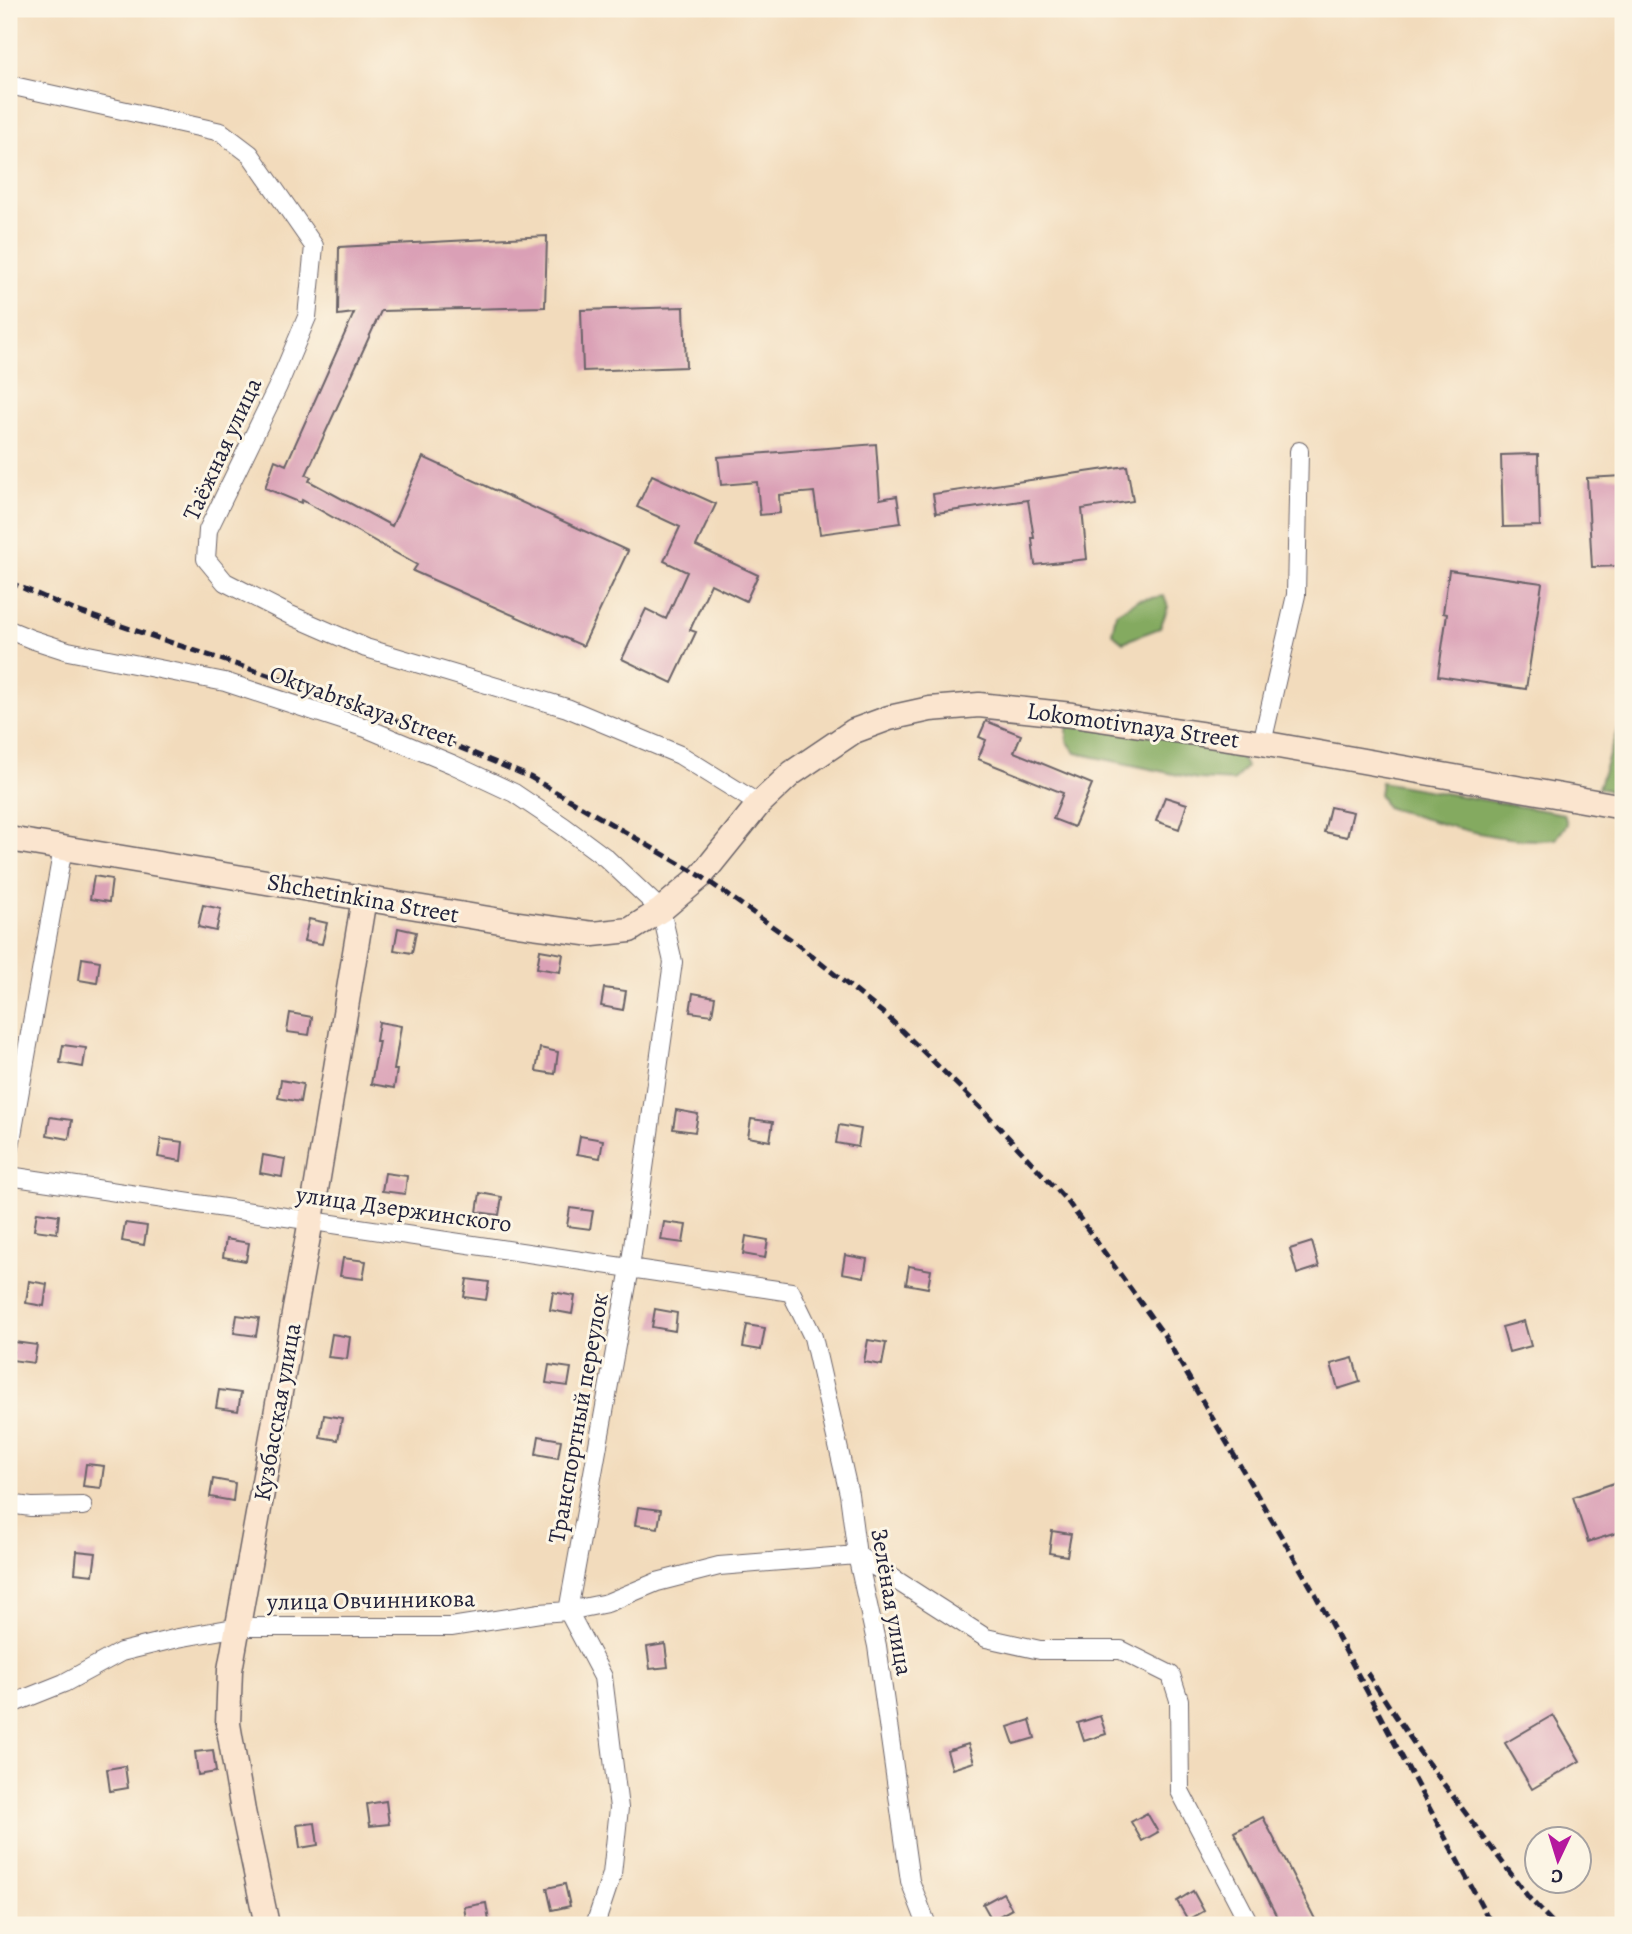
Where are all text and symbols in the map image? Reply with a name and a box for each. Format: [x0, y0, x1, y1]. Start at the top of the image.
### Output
street label: Таёжная улица [175, 372, 269, 526]
street label: Oktyabrskaya Street [265, 657, 461, 755]
street label: Lokomotivnaya Street [1025, 694, 1241, 756]
street label: Shchetinkina Street [265, 865, 461, 931]
street label: улица Дзержинского [293, 1178, 514, 1240]
street label: Транспортный переулок [540, 1290, 616, 1546]
street label: Кузбасская улица [246, 1320, 308, 1504]
street label: Зелёная улица [863, 1526, 921, 1678]
street label: улица Овчинникова [266, 1582, 475, 1618]
north arrow [1524, 1826, 1594, 1896]
text: С [1550, 1863, 1564, 1889]

